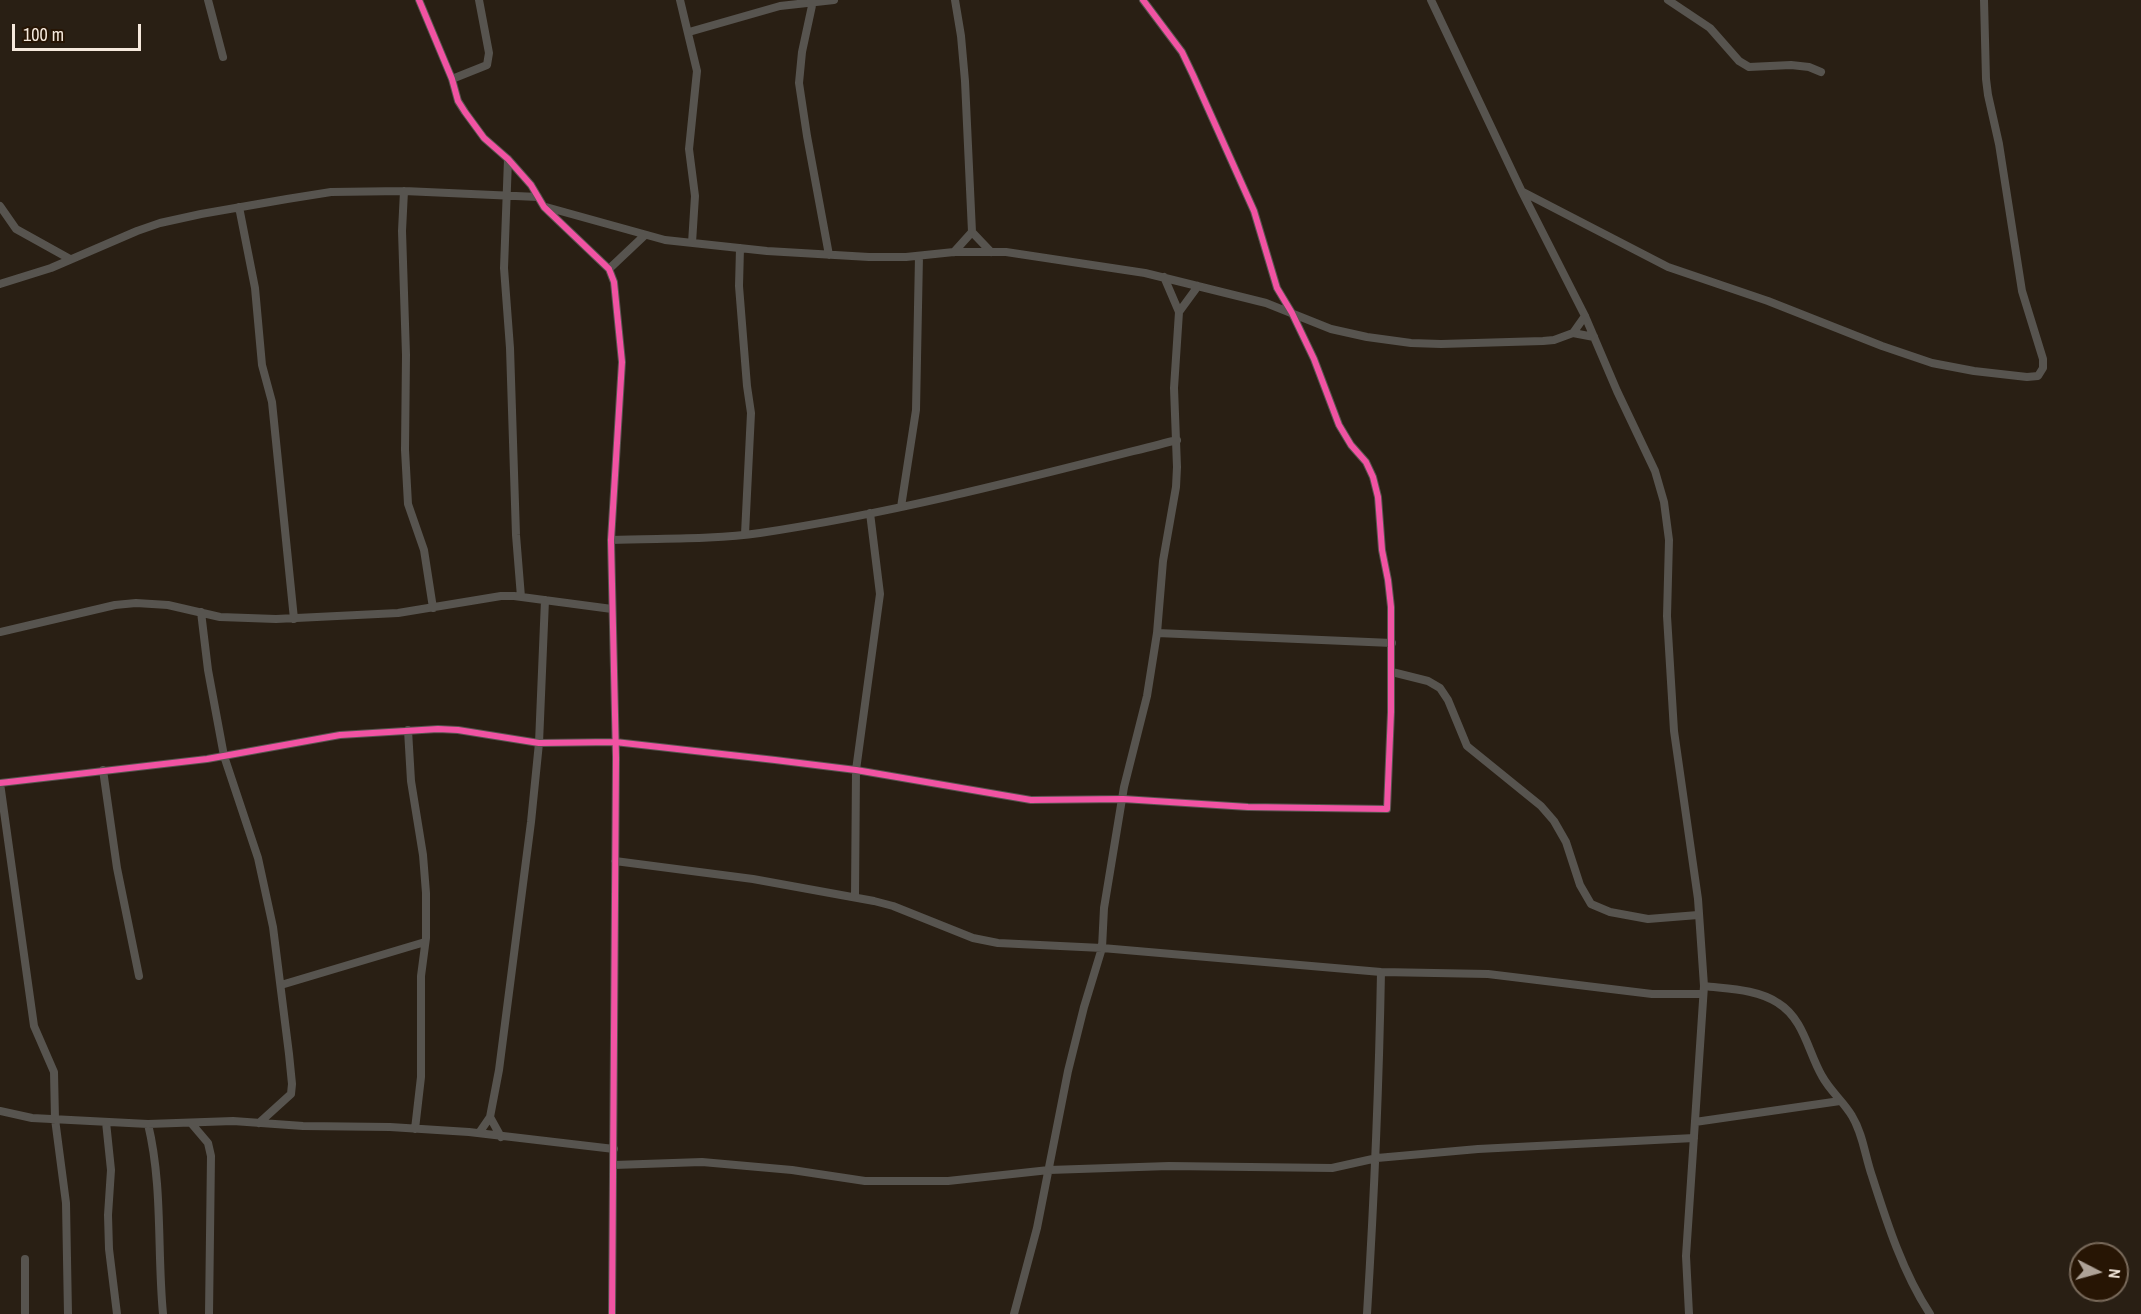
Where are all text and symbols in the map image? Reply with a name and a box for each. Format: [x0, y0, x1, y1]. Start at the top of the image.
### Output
scale bar [15, 12, 144, 50]
text: 100 m [23, 22, 64, 47]
north arrow [2069, 1242, 2129, 1302]
text: N [2103, 1268, 2126, 1280]

